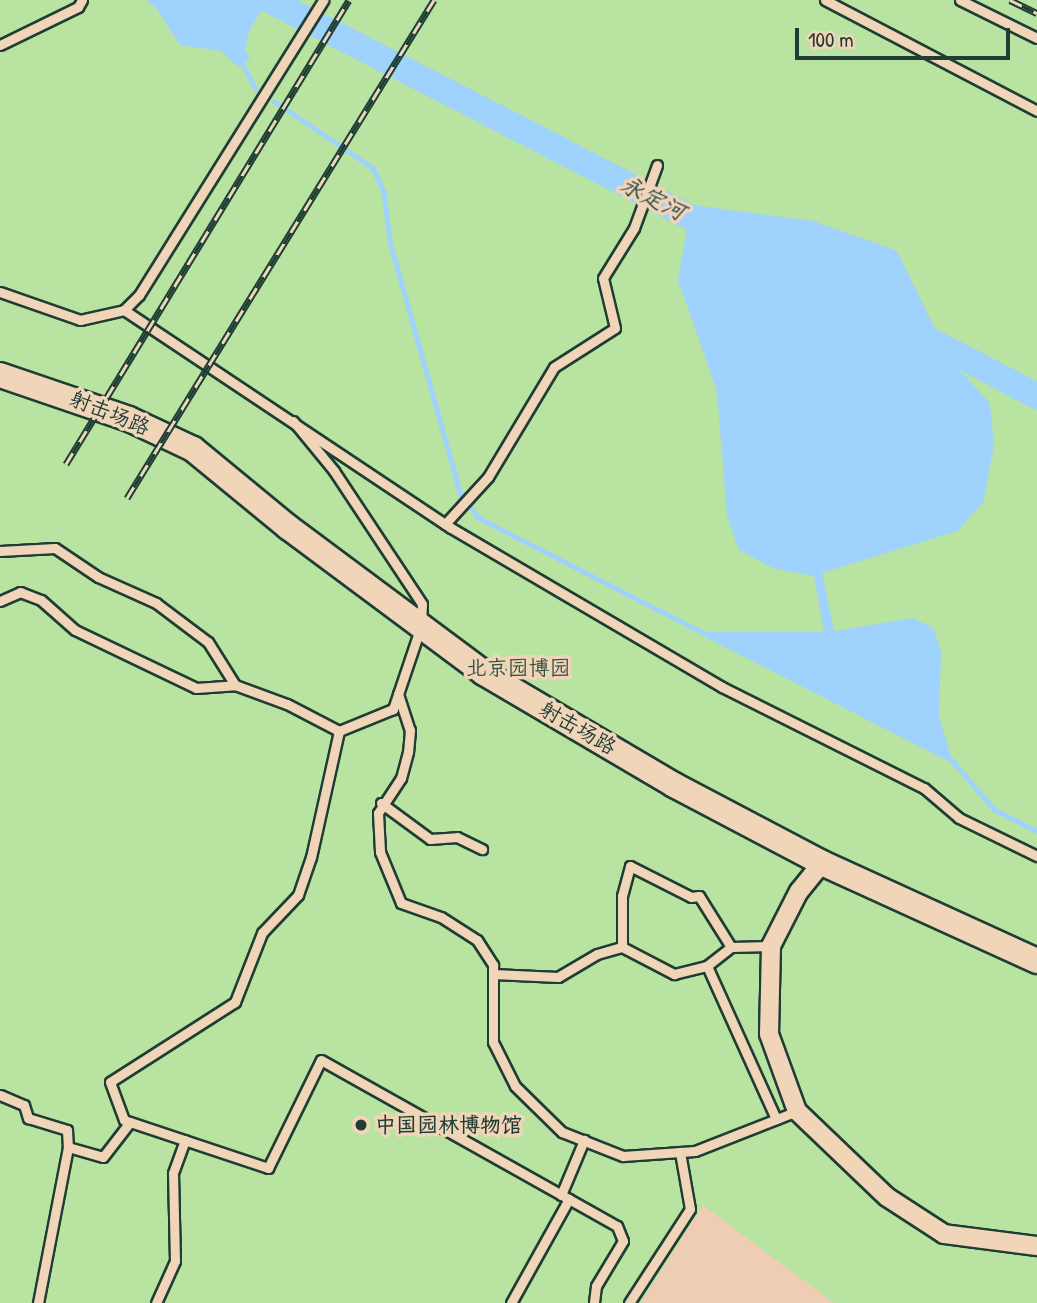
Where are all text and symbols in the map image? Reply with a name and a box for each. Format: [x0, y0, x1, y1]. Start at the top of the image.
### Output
scale bar [799, 14, 1014, 58]
text: 100 m [808, 25, 854, 54]
water label: 永定河 [616, 170, 690, 226]
street label: 射击场路 [66, 386, 154, 440]
park label: 北京园博园 [466, 655, 570, 681]
street label: 射击场路 [535, 696, 621, 760]
place label: 中国园林博物馆 [375, 1112, 522, 1138]
marker: 中国园林博物馆 [353, 1117, 369, 1133]

